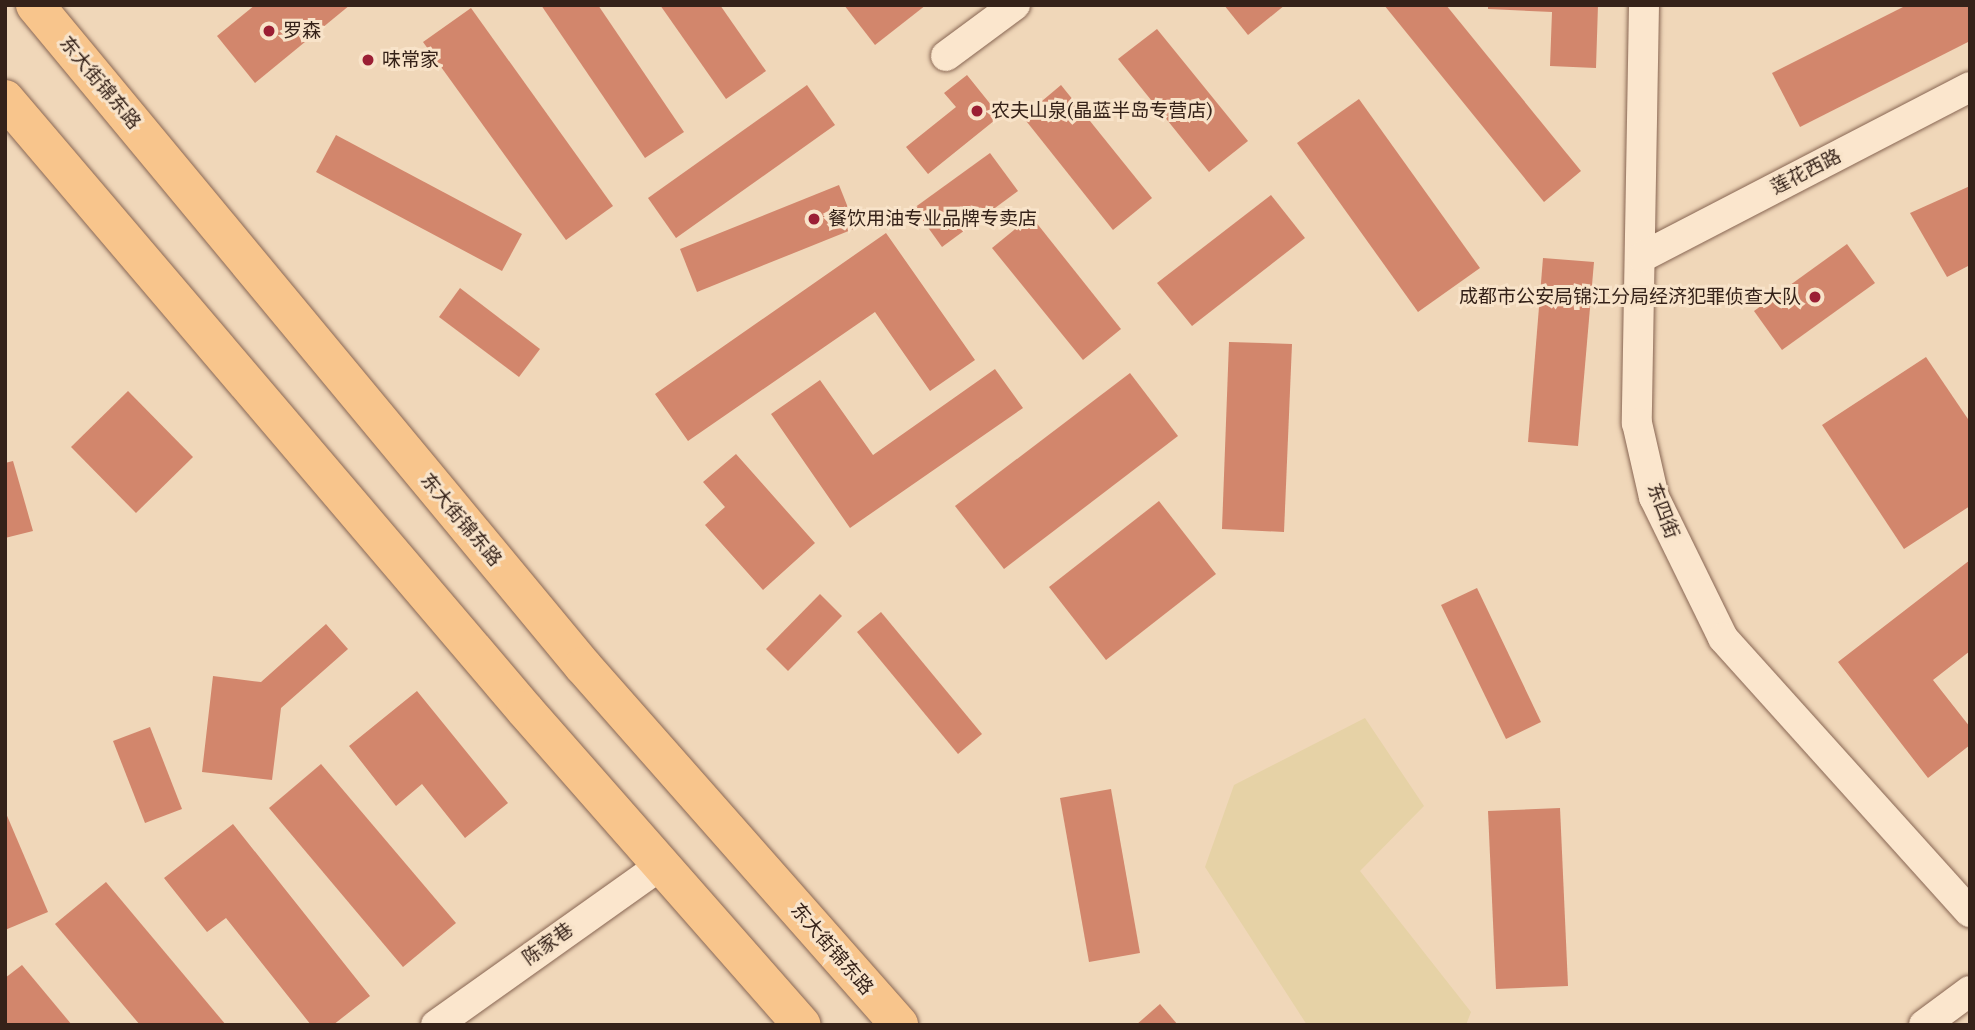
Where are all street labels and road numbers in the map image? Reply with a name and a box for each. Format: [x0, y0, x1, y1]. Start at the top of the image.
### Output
street label: 东大街锦东路 [55, 32, 145, 134]
street label: 莲花西路 [1767, 145, 1845, 199]
street label: 东大街锦东路 [416, 469, 506, 571]
street label: 东四街 [1642, 480, 1684, 542]
street label: 东大街锦东路 [786, 899, 878, 999]
street label: 陈家巷 [518, 918, 578, 970]

